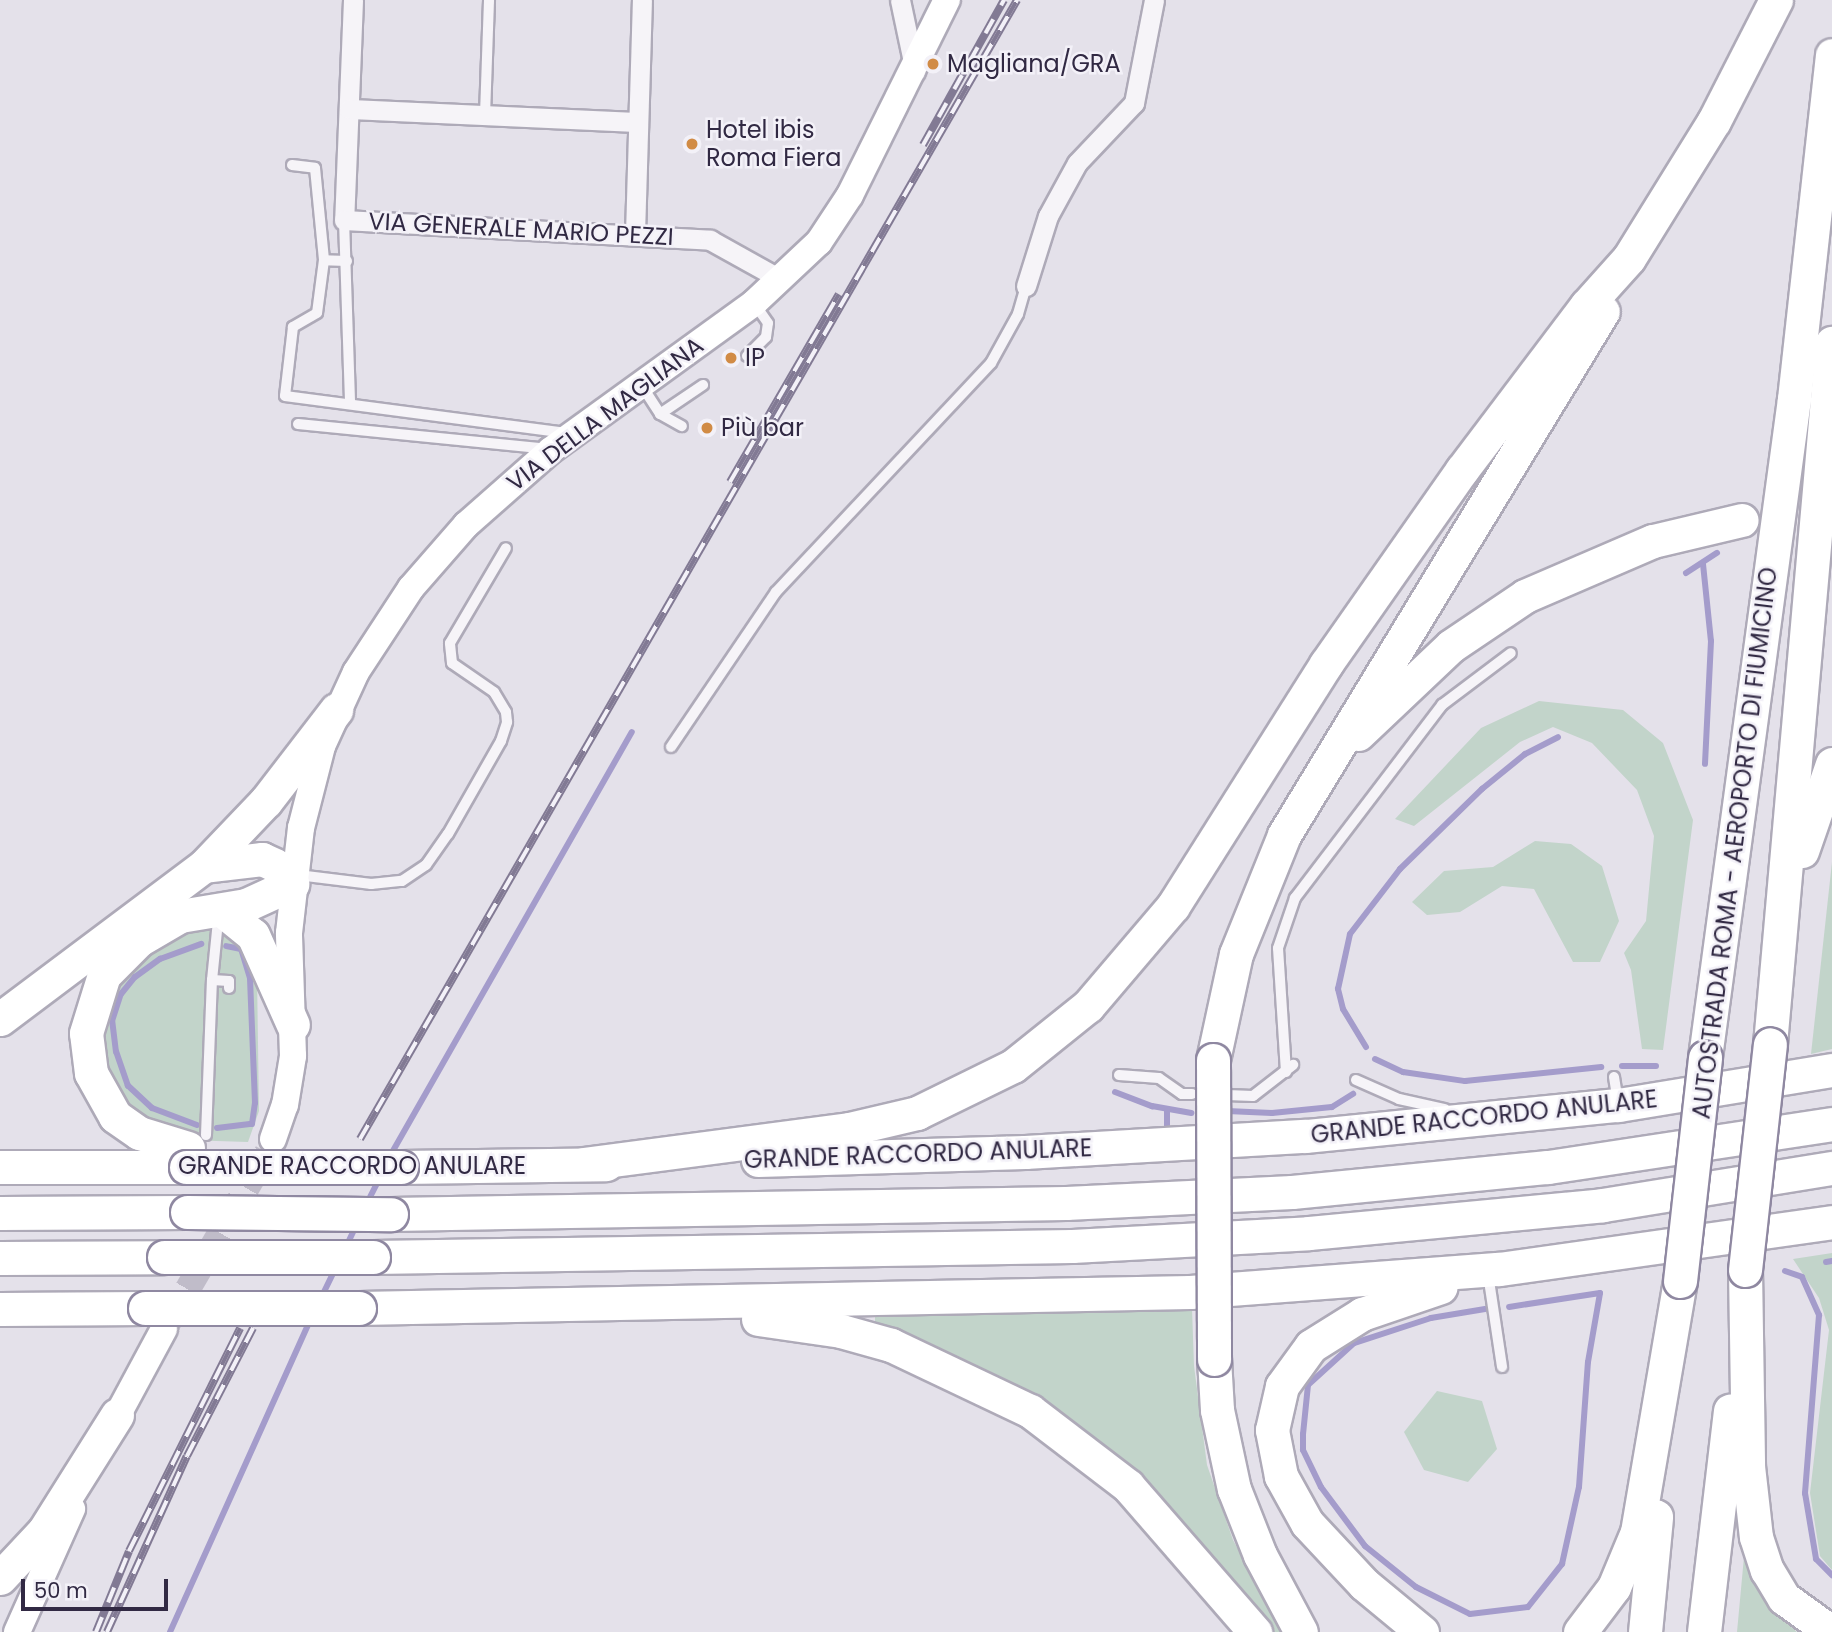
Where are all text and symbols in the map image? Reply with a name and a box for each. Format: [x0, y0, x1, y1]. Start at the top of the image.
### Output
place label: Magliana/GRA [947, 50, 1121, 78]
marker: Magliana/GRA [925, 56, 941, 72]
place label: Hotel ibis Roma Fiera [706, 116, 841, 172]
marker: Hotel ibis Roma Fiera [684, 136, 700, 152]
street label: VIA GENERALE MARIO PEZZI [368, 207, 674, 251]
street label: VIA DELLA MAGLIANA [501, 331, 709, 497]
place label: IP [745, 344, 765, 372]
marker: IP [723, 350, 739, 366]
place label: Più bar [721, 414, 804, 442]
marker: Più bar [699, 420, 715, 436]
street label: AUTOSTRADA ROMA - AEROPORTO DI FIUMICINO [1687, 565, 1783, 1121]
street label: GRANDE RACCORDO ANULARE [1309, 1084, 1659, 1150]
street label: GRANDE RACCORDO ANULARE [743, 1134, 1093, 1174]
street label: GRANDE RACCORDO ANULARE [178, 1152, 526, 1180]
scale bar [24, 1566, 172, 1610]
text: 50 m [34, 1576, 88, 1605]

